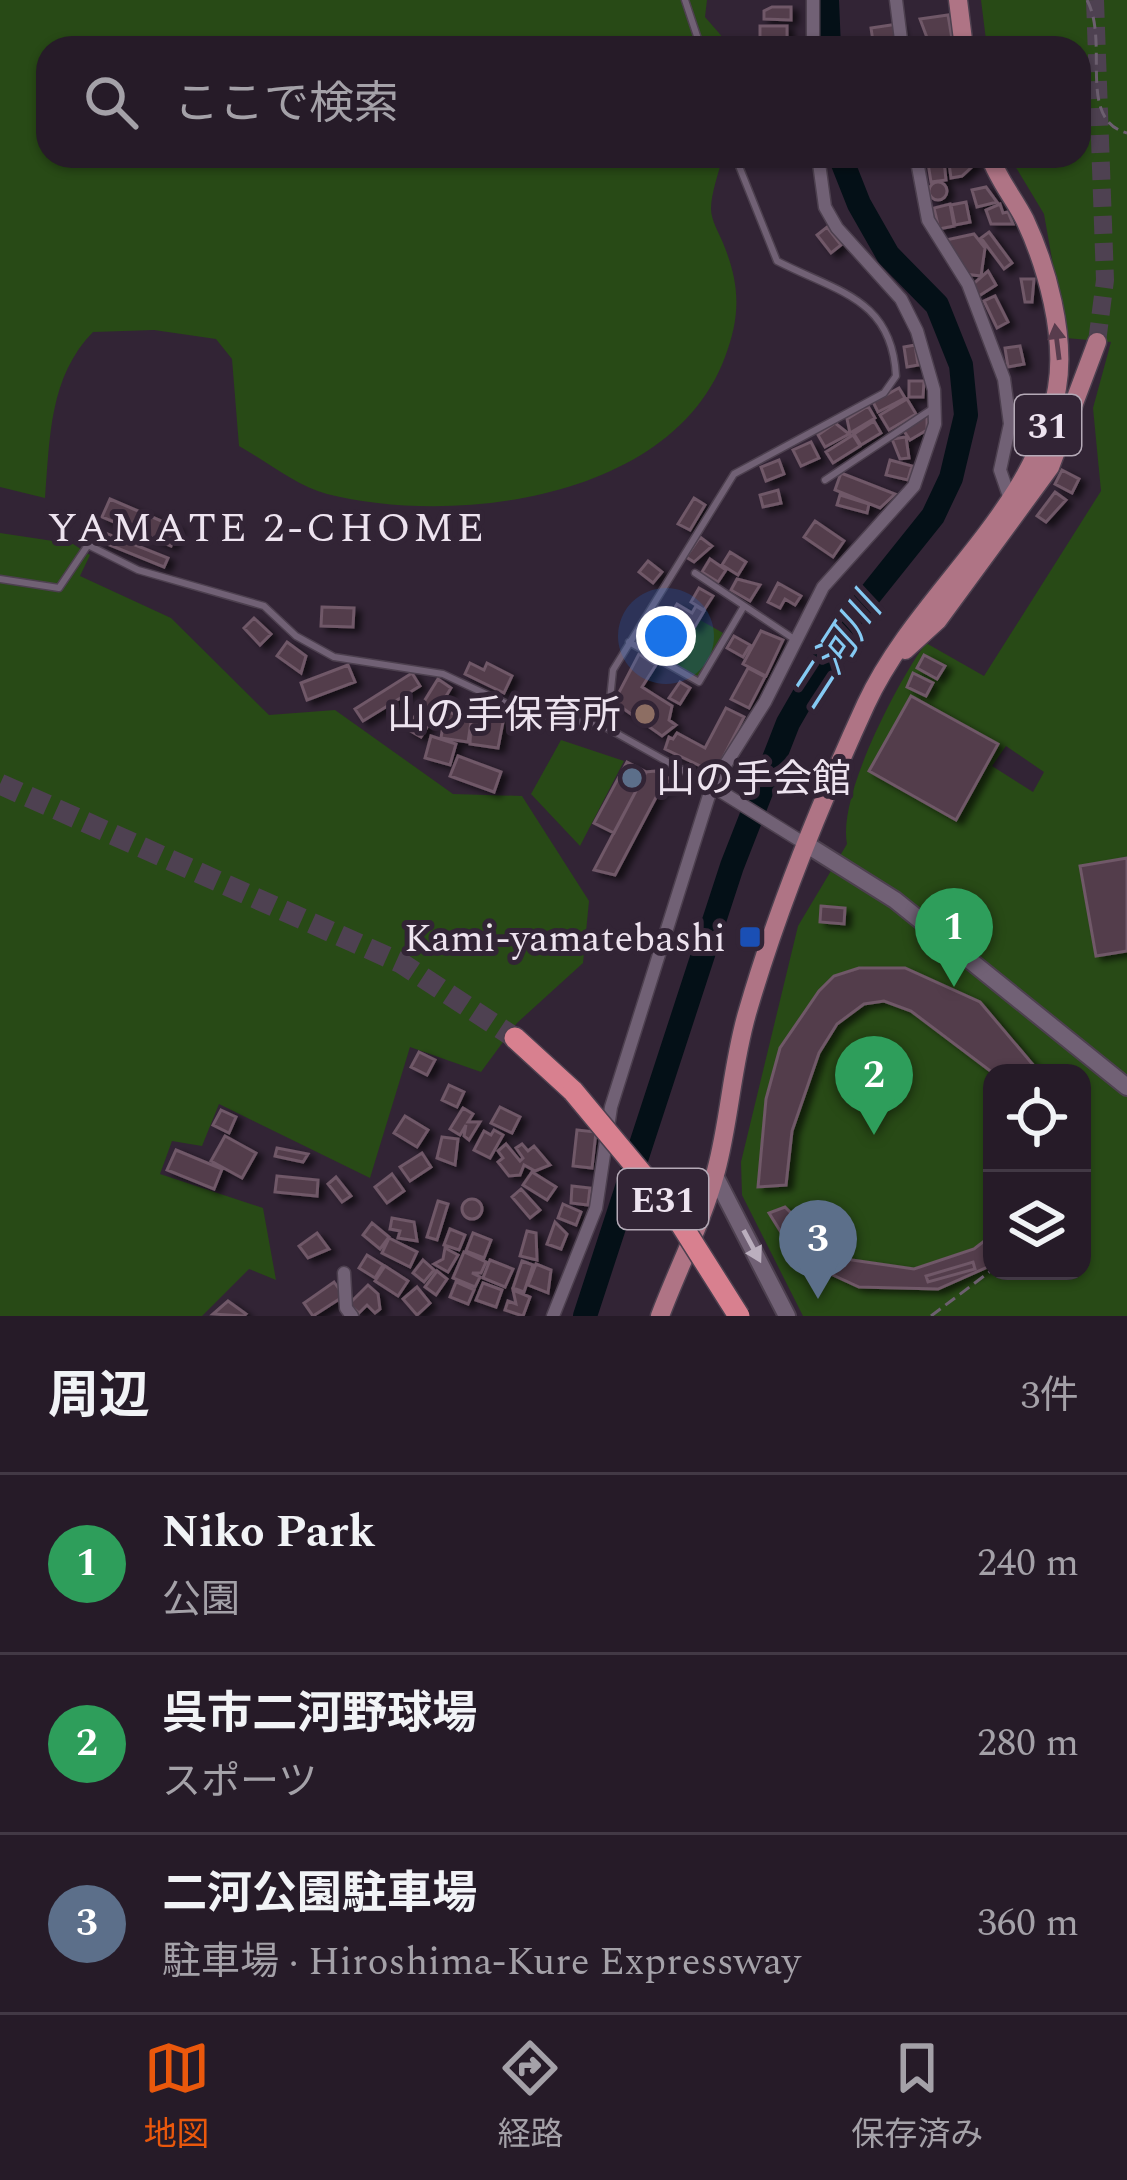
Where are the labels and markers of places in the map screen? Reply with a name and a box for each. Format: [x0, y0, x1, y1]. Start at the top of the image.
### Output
place label: 山の手保育所 [387, 687, 621, 746]
marker: 山の手保育所 [632, 701, 658, 727]
place label: 山の手会館 [656, 751, 851, 810]
marker: 山の手会館 [619, 765, 645, 791]
pin: 1 [915, 888, 993, 987]
place label: Kami-yamatebashi [404, 910, 726, 969]
marker: Kami-yamatebashi [737, 924, 763, 950]
pin: 2 [835, 1036, 913, 1135]
pin: 3 [779, 1200, 857, 1299]

